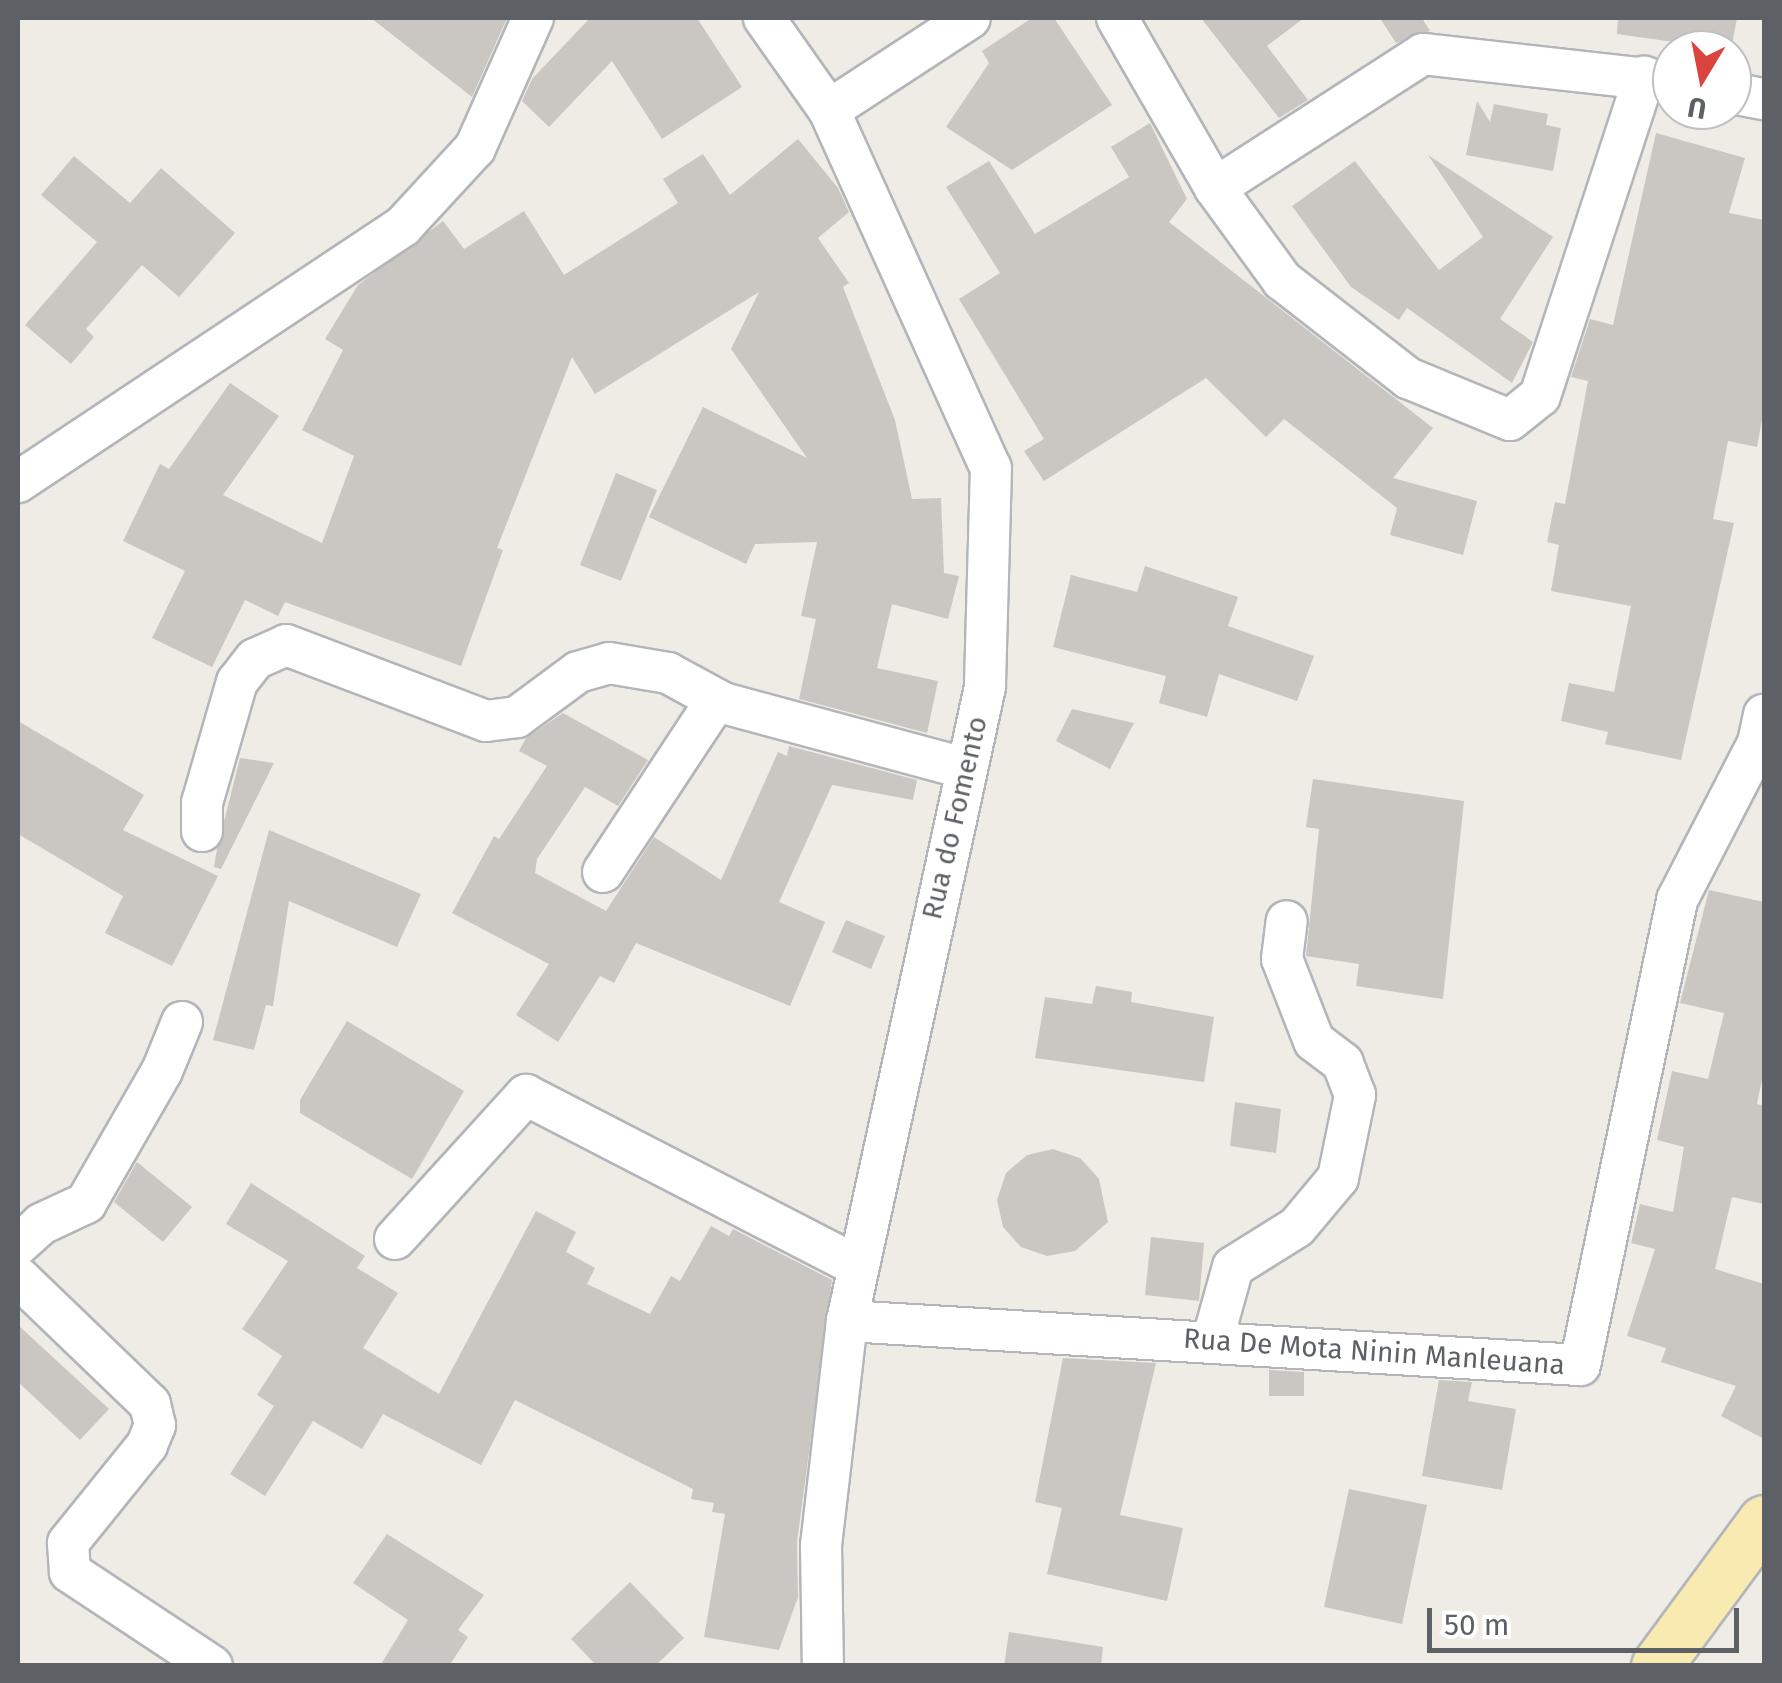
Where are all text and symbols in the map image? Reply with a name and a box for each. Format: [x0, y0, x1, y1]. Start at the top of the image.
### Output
north arrow [1652, 30, 1752, 130]
text: U [1685, 90, 1709, 126]
street label: Rua do Fomento [915, 713, 995, 923]
street label: Rua De Mota Ninin Manleuana [1182, 1322, 1566, 1382]
scale bar [1432, 1588, 1744, 1650]
text: 50 m [1444, 1607, 1509, 1643]

